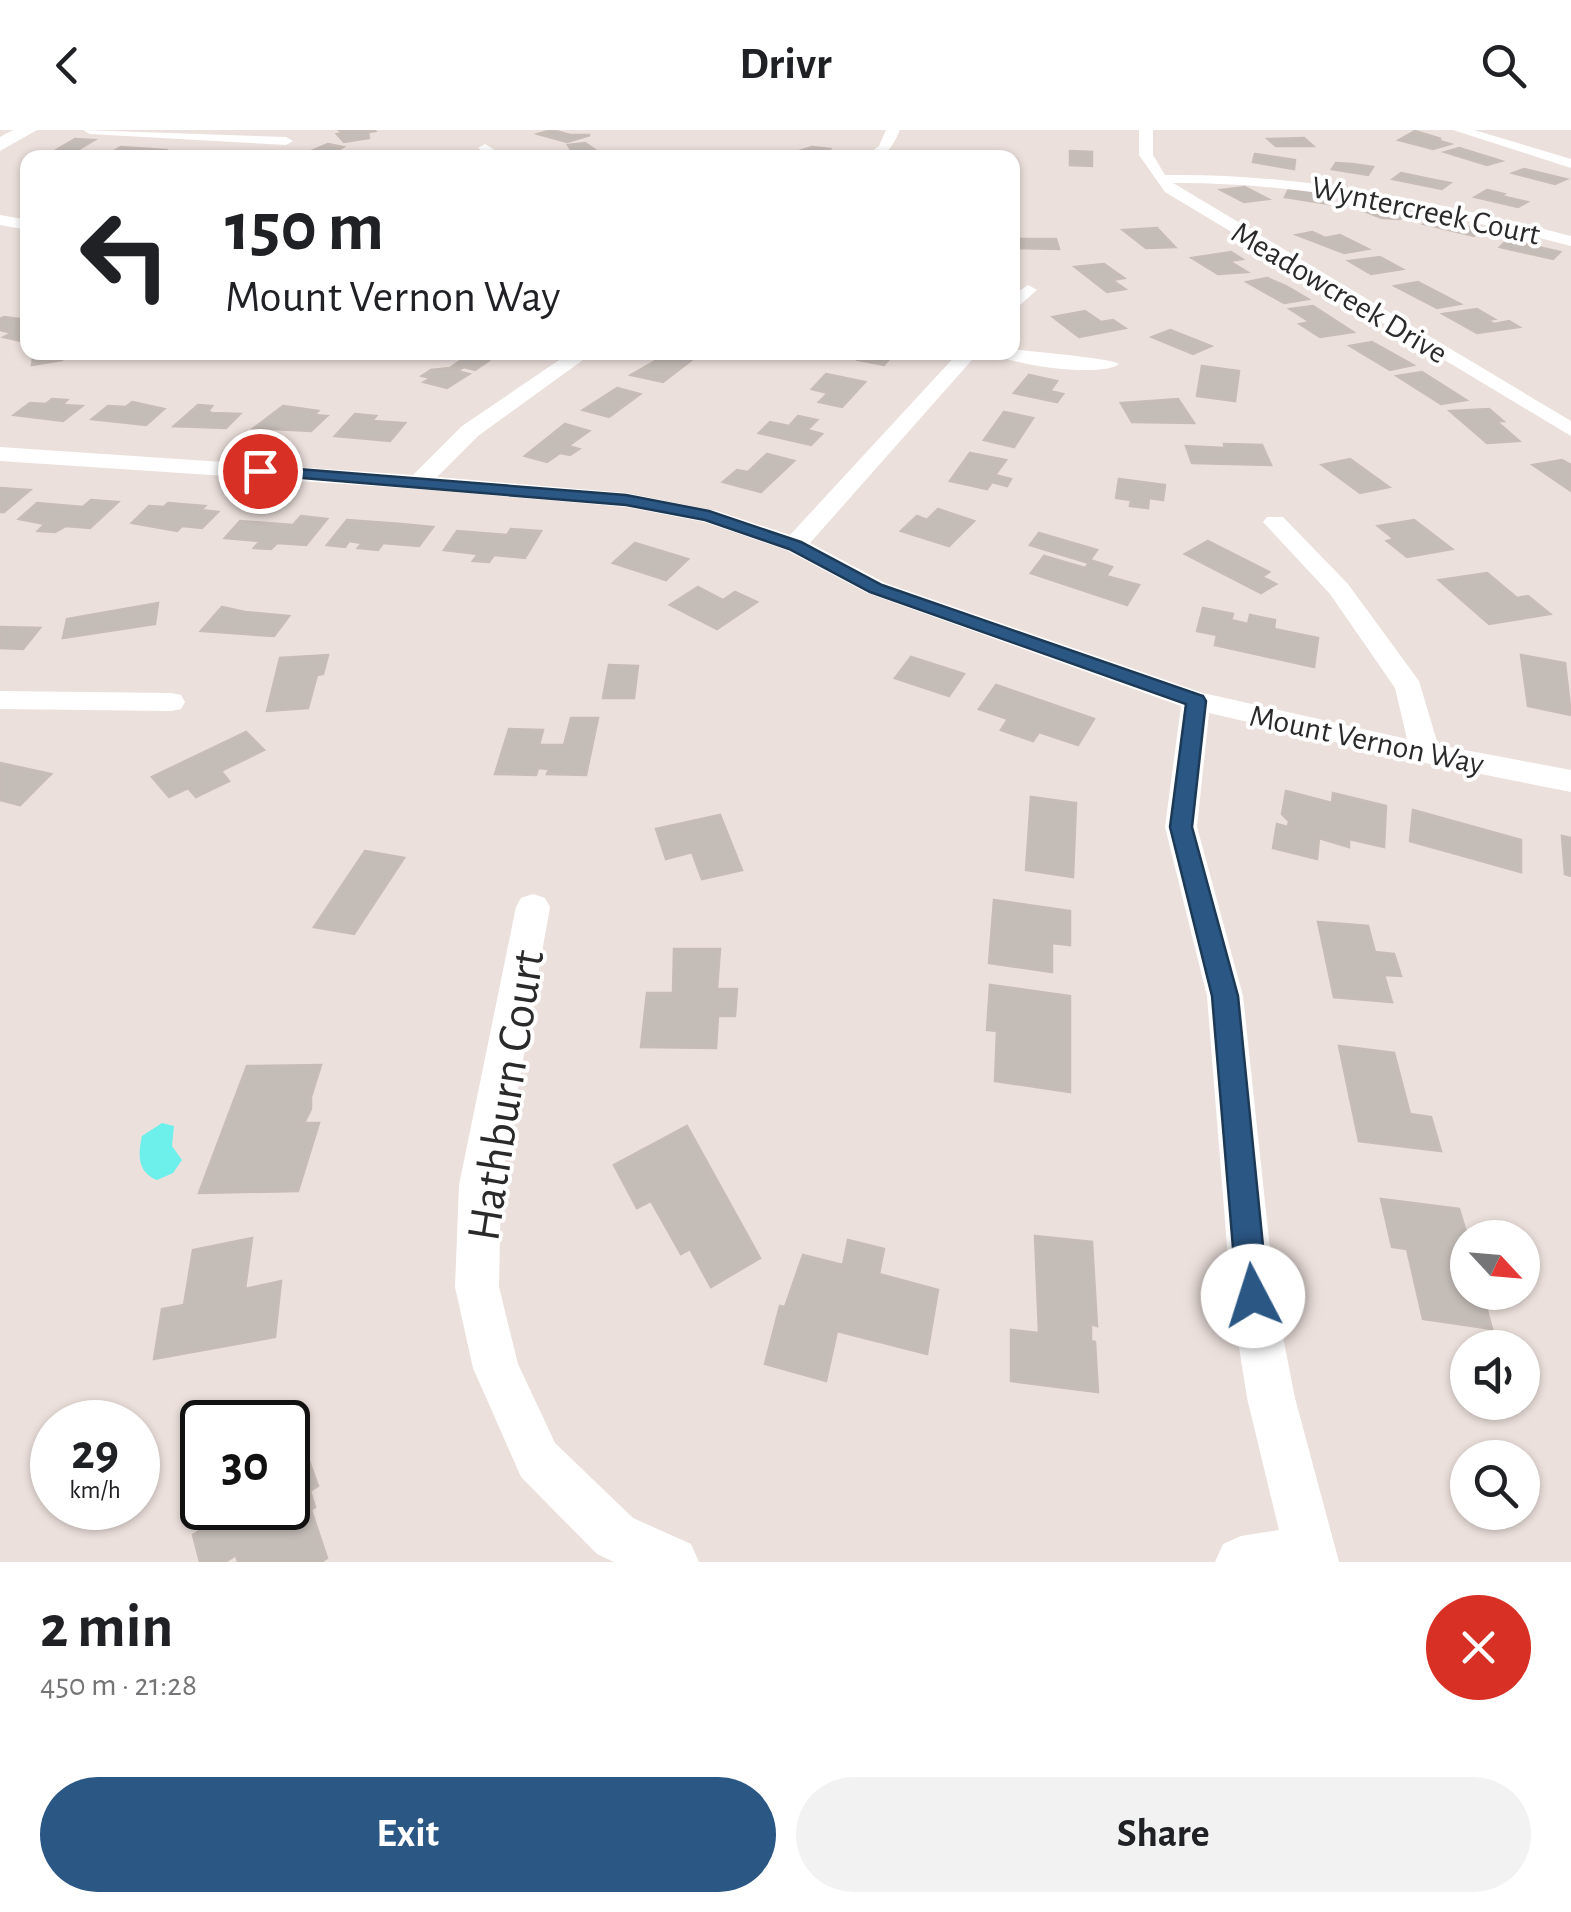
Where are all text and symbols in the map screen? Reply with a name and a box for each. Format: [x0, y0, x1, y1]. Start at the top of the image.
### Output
icon: back [40, 38, 95, 93]
icon: search [1476, 38, 1531, 93]
text: Drivr [739, 42, 832, 87]
street label: Wyntercreek Court [1309, 171, 1543, 251]
icon: left [60, 190, 190, 320]
text: 150 m [225, 193, 384, 263]
street label: Meadowcreek Drive [1226, 216, 1453, 370]
text: Mount Vernon Way [225, 275, 561, 320]
pin [218, 429, 303, 514]
icon: arrive [233, 444, 288, 499]
street label: Mount Vernon Way [1247, 700, 1487, 781]
street label: Hathburn Court [460, 947, 554, 1244]
north arrow [1450, 1220, 1540, 1310]
map controls [1450, 1220, 1540, 1530]
position arrow [1201, 1244, 1305, 1348]
button: sound [1450, 1330, 1540, 1420]
speed limit sign: 30 [180, 1400, 310, 1530]
text: 29 [71, 1428, 119, 1478]
button: search [1450, 1440, 1540, 1530]
text: km/h [69, 1478, 121, 1503]
button: close [1426, 1595, 1531, 1700]
text: 2 min [40, 1598, 173, 1658]
text: 450 m · 21:28 [40, 1669, 197, 1701]
button: Exit [40, 1777, 776, 1892]
button: Share [796, 1777, 1531, 1892]

